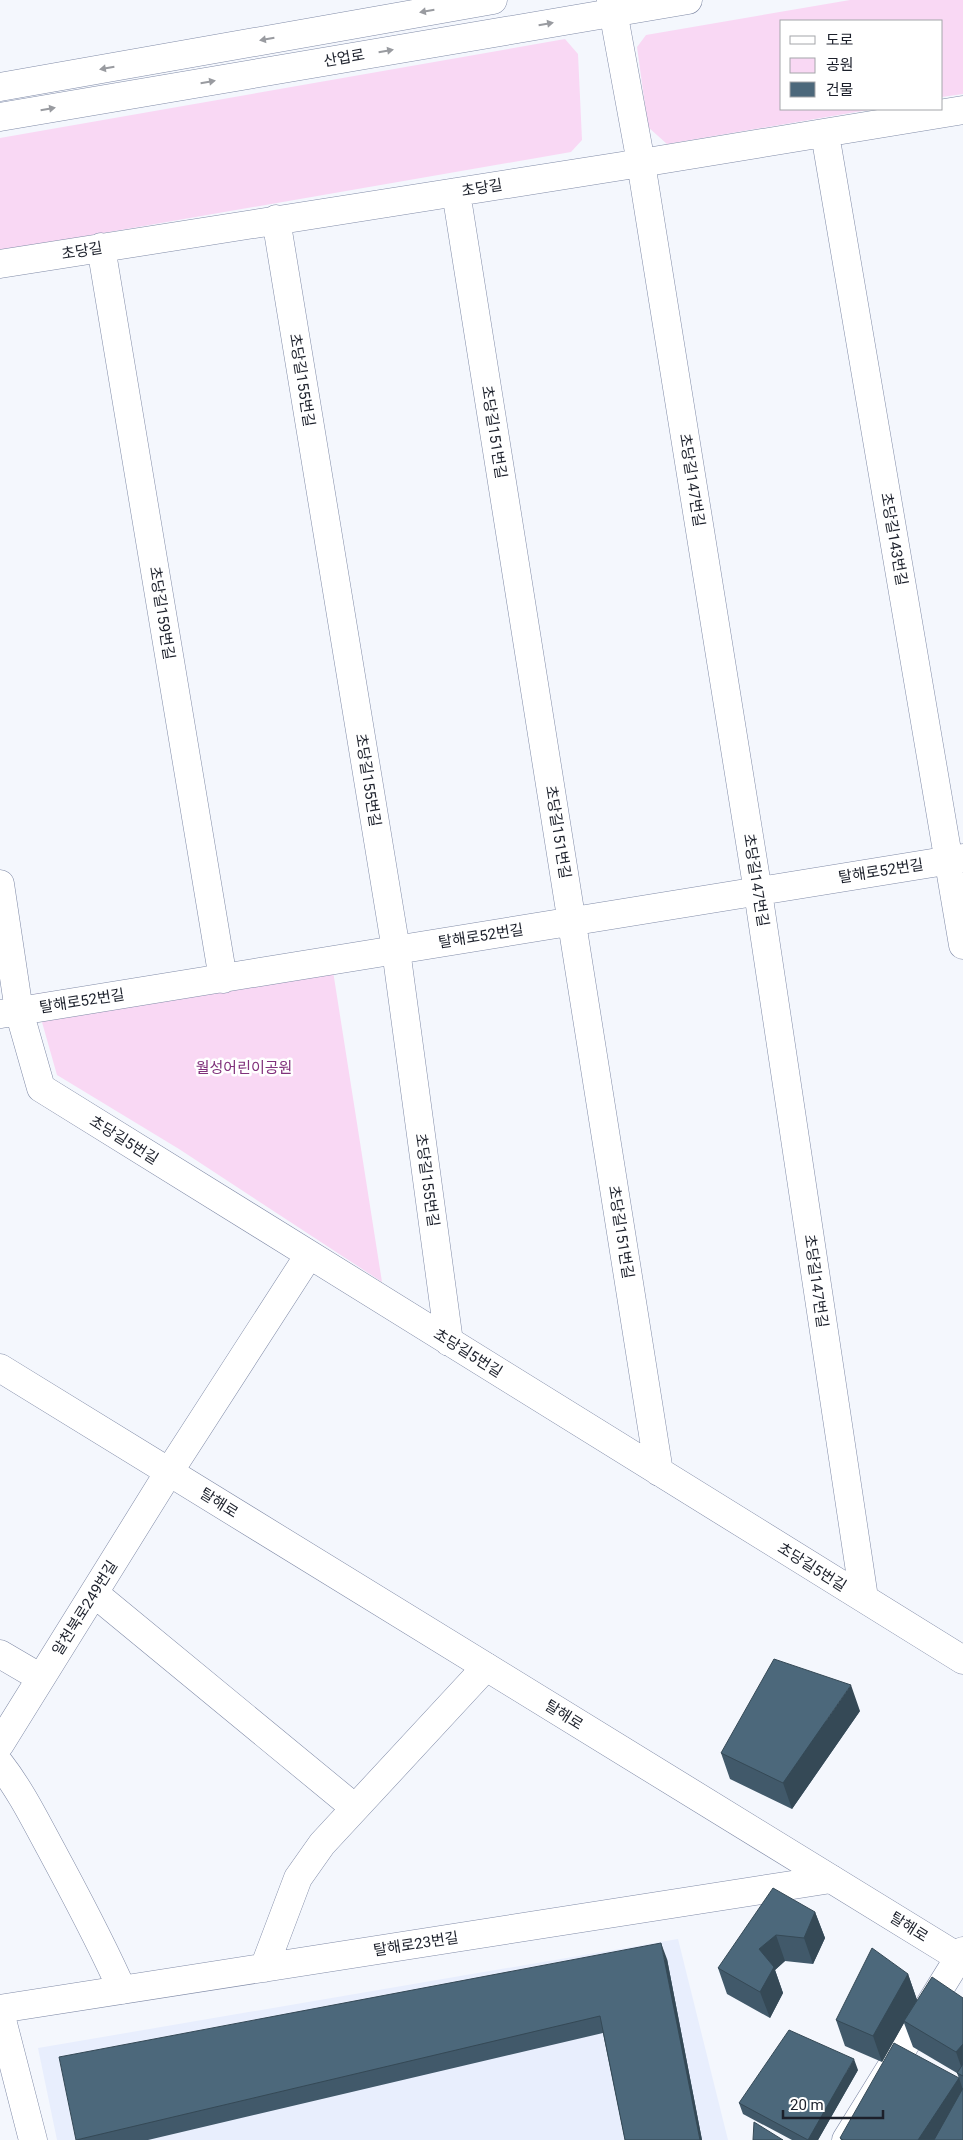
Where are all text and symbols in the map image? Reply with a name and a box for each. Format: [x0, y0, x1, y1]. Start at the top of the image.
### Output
one-way arrow [419, 7, 435, 15]
one-way arrow [538, 19, 554, 27]
legend [780, 20, 943, 110]
text: 도로 [826, 31, 854, 49]
one-way arrow [259, 36, 275, 44]
street label: 산업로 [322, 46, 366, 70]
one-way arrow [378, 47, 394, 55]
text: 공원 [826, 56, 854, 74]
one-way arrow [100, 64, 115, 72]
one-way arrow [201, 77, 217, 85]
text: 건물 [826, 81, 854, 99]
one-way arrow [40, 105, 56, 113]
street label: 초당길 [460, 176, 504, 200]
street label: 초당길 [60, 239, 104, 263]
street label: 초당길155번길 [286, 332, 318, 428]
street label: 초당길151번길 [478, 384, 510, 480]
street label: 초당길147번길 [676, 432, 708, 528]
street label: 초당길143번길 [877, 491, 911, 587]
street label: 초당길159번길 [146, 565, 178, 661]
street label: 초당길155번길 [352, 732, 384, 828]
street label: 초당길151번길 [542, 784, 574, 880]
street label: 초당길147번길 [740, 832, 772, 928]
street label: 탈해로52번길 [837, 855, 925, 887]
street label: 탈해로52번길 [437, 920, 525, 952]
street label: 탈해로52번길 [38, 985, 126, 1017]
park label: 월성어린이공원 [196, 1059, 292, 1077]
street label: 초당길5번길 [86, 1112, 162, 1168]
street label: 초당길155번길 [412, 1132, 442, 1228]
street label: 초당길151번길 [605, 1184, 637, 1280]
street label: 초당길147번길 [801, 1233, 831, 1329]
street label: 초당길5번길 [430, 1325, 506, 1381]
street label: 탈해로 [197, 1484, 241, 1522]
street label: 초당길5번길 [774, 1539, 850, 1595]
street label: 알천북로249번길 [49, 1557, 121, 1659]
street label: 탈해로 [542, 1696, 586, 1734]
street label: 탈해로 [887, 1908, 931, 1946]
street label: 탈해로23번길 [372, 1928, 460, 1960]
scale bar [783, 2088, 883, 2120]
text: 20 m [790, 2096, 824, 2114]

